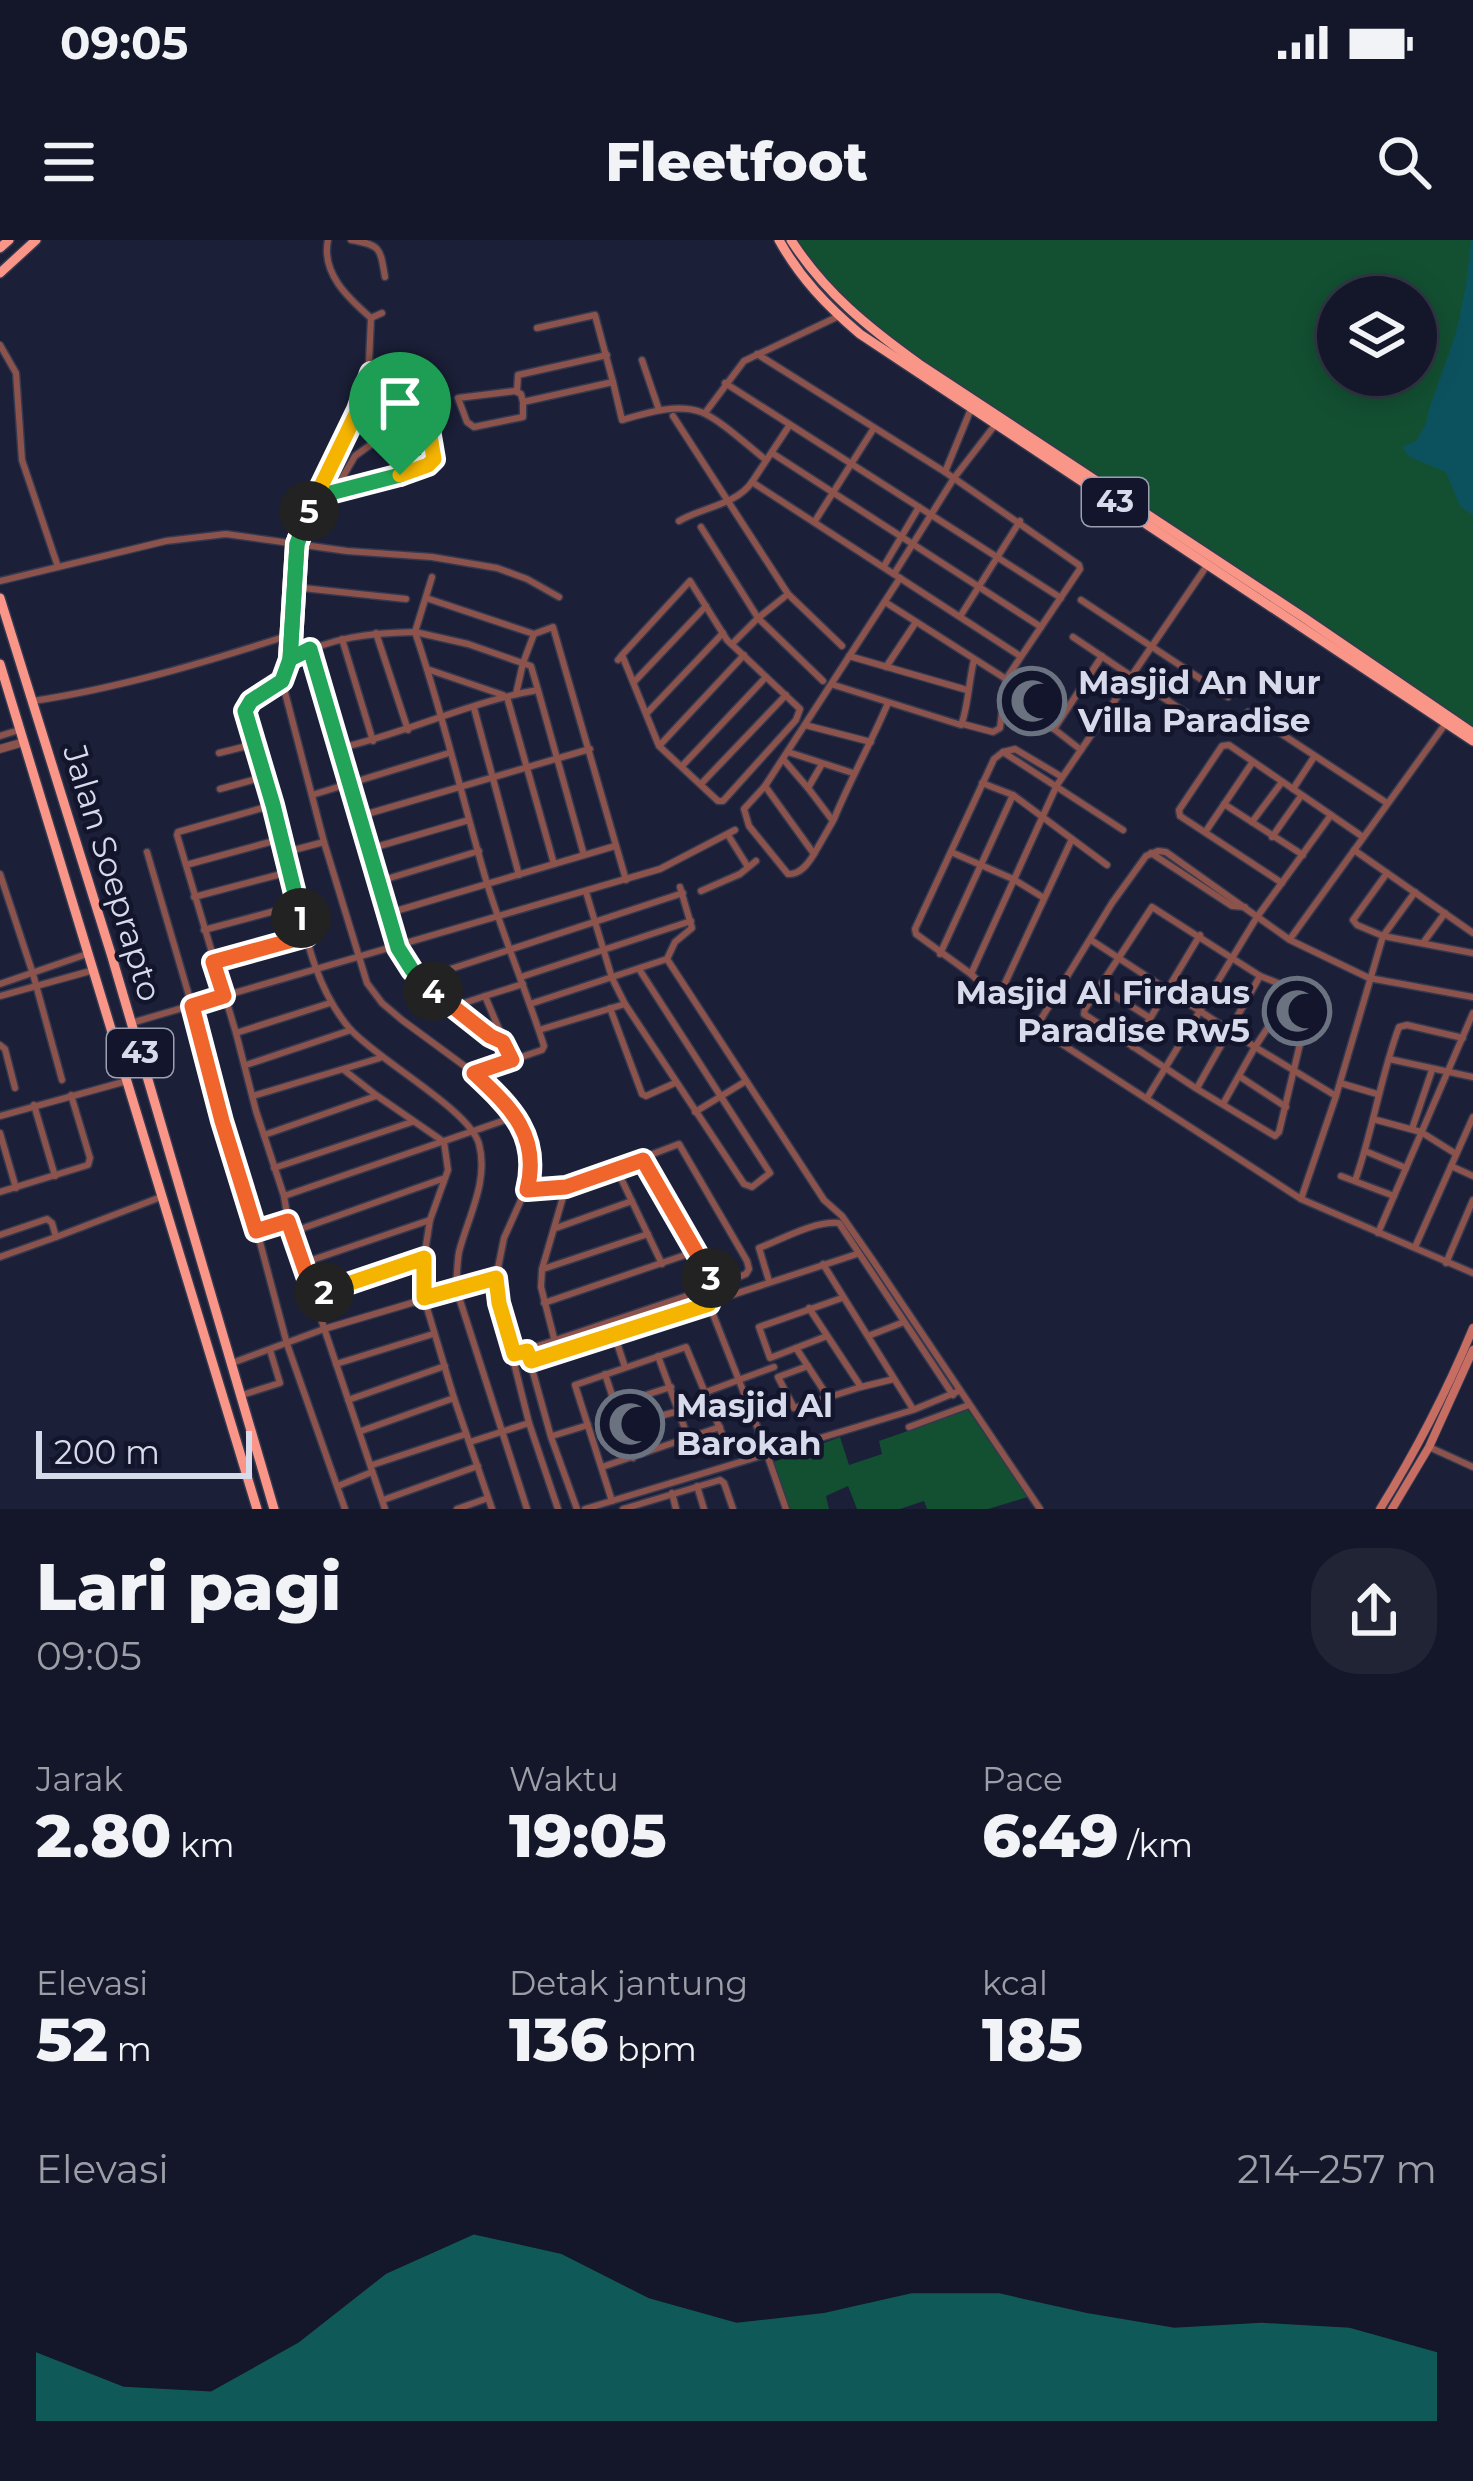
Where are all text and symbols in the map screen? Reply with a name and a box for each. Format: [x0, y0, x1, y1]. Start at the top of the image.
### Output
text: 09:05 [60, 15, 188, 70]
icon: menu [36, 129, 102, 195]
text: Fleetfoot [605, 129, 868, 195]
icon: search [1371, 129, 1437, 195]
map controls [1317, 276, 1437, 396]
button: layers [1317, 276, 1437, 396]
pin [349, 352, 451, 475]
icon: arrive [367, 370, 433, 436]
road number: 43 [1082, 478, 1148, 526]
pin: 5 [279, 481, 339, 541]
text: 5 [299, 491, 319, 531]
place label: Masjid An Nur Villa Paradise [1077, 662, 1321, 740]
mosque icon: Masjid An Nur Villa Paradise [997, 666, 1067, 736]
street label: Jalan Soeprapto [55, 739, 171, 1006]
pin: 1 [271, 888, 331, 948]
text: 1 [295, 898, 307, 938]
pin: 4 [403, 961, 463, 1021]
text: 4 [422, 971, 444, 1011]
place label: Masjid Al Firdaus Paradise Rw5 [955, 972, 1250, 1050]
mosque icon: Masjid Al Firdaus Paradise Rw5 [1262, 976, 1332, 1046]
road number: 43 [107, 1029, 173, 1077]
pin: 3 [681, 1248, 741, 1308]
text: 3 [701, 1258, 721, 1298]
pin: 2 [294, 1262, 354, 1322]
text: 2 [314, 1272, 334, 1312]
place label: Masjid Al Barokah [676, 1385, 833, 1463]
mosque icon: Masjid Al Barokah [595, 1389, 665, 1459]
scale bar [36, 1425, 252, 1478]
text: 200 m [54, 1432, 160, 1472]
text: Lari pagi [36, 1546, 341, 1627]
button: share [1311, 1548, 1437, 1674]
text: 09:05 [36, 1632, 142, 1680]
text: Jarak [36, 1759, 123, 1799]
text: Waktu [509, 1759, 619, 1799]
text: Pace [982, 1759, 1063, 1799]
text: 2.80 [36, 1799, 171, 1872]
text: 19:05 [509, 1799, 667, 1872]
text: 6:49 [982, 1799, 1119, 1872]
text: km [171, 1825, 235, 1865]
text: /km [1119, 1825, 1193, 1865]
text: Elevasi [36, 1963, 148, 2003]
text: Detak jantung [509, 1963, 748, 2003]
text: kcal [982, 1963, 1048, 2003]
text: 52 [36, 2003, 108, 2076]
text: 136 [509, 2003, 608, 2076]
text: 185 [982, 2003, 1083, 2076]
text: m [108, 2029, 152, 2069]
text: bpm [608, 2029, 697, 2069]
text: Elevasi [36, 2145, 169, 2193]
text: 214–257 m [1237, 2145, 1437, 2193]

